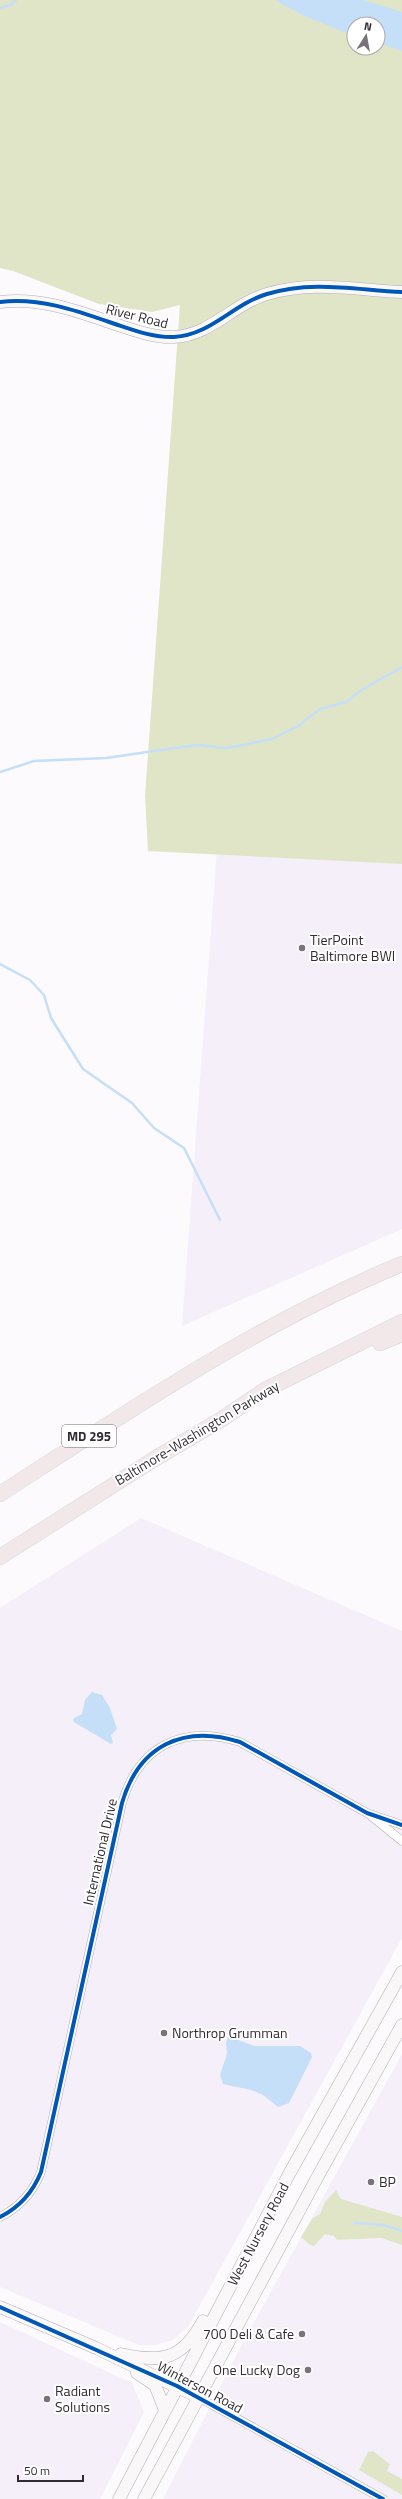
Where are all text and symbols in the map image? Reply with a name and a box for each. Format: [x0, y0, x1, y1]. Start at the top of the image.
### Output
north arrow [346, 16, 386, 56]
text: N [363, 18, 373, 35]
street label: River Road [104, 298, 171, 333]
place label: TierPoint Baltimore BWI [310, 929, 395, 966]
marker: TierPoint Baltimore BWI [297, 943, 307, 953]
street label: Baltimore-Washington Parkway [110, 1375, 283, 1490]
road number: MD 295 [62, 1425, 116, 1447]
street label: International Drive [77, 1796, 122, 1907]
place label: Northrop Grumman [172, 2022, 287, 2043]
marker: Northrop Grumman [159, 2028, 169, 2038]
place label: BP [379, 2171, 396, 2192]
marker: BP [366, 2177, 376, 2187]
street label: West Nursery Road [222, 2179, 294, 2289]
place label: 700 Deli & Cafe [203, 2323, 294, 2344]
marker: 700 Deli & Cafe [297, 2329, 307, 2339]
street label: Winterson Road [154, 2355, 247, 2418]
place label: One Lucky Dog [213, 2359, 300, 2380]
marker: One Lucky Dog [303, 2365, 313, 2375]
place label: Radiant Solutions [55, 2380, 110, 2417]
marker: Radiant Solutions [42, 2394, 52, 2404]
scale bar [18, 2457, 83, 2483]
text: 50 m [24, 2461, 50, 2480]

